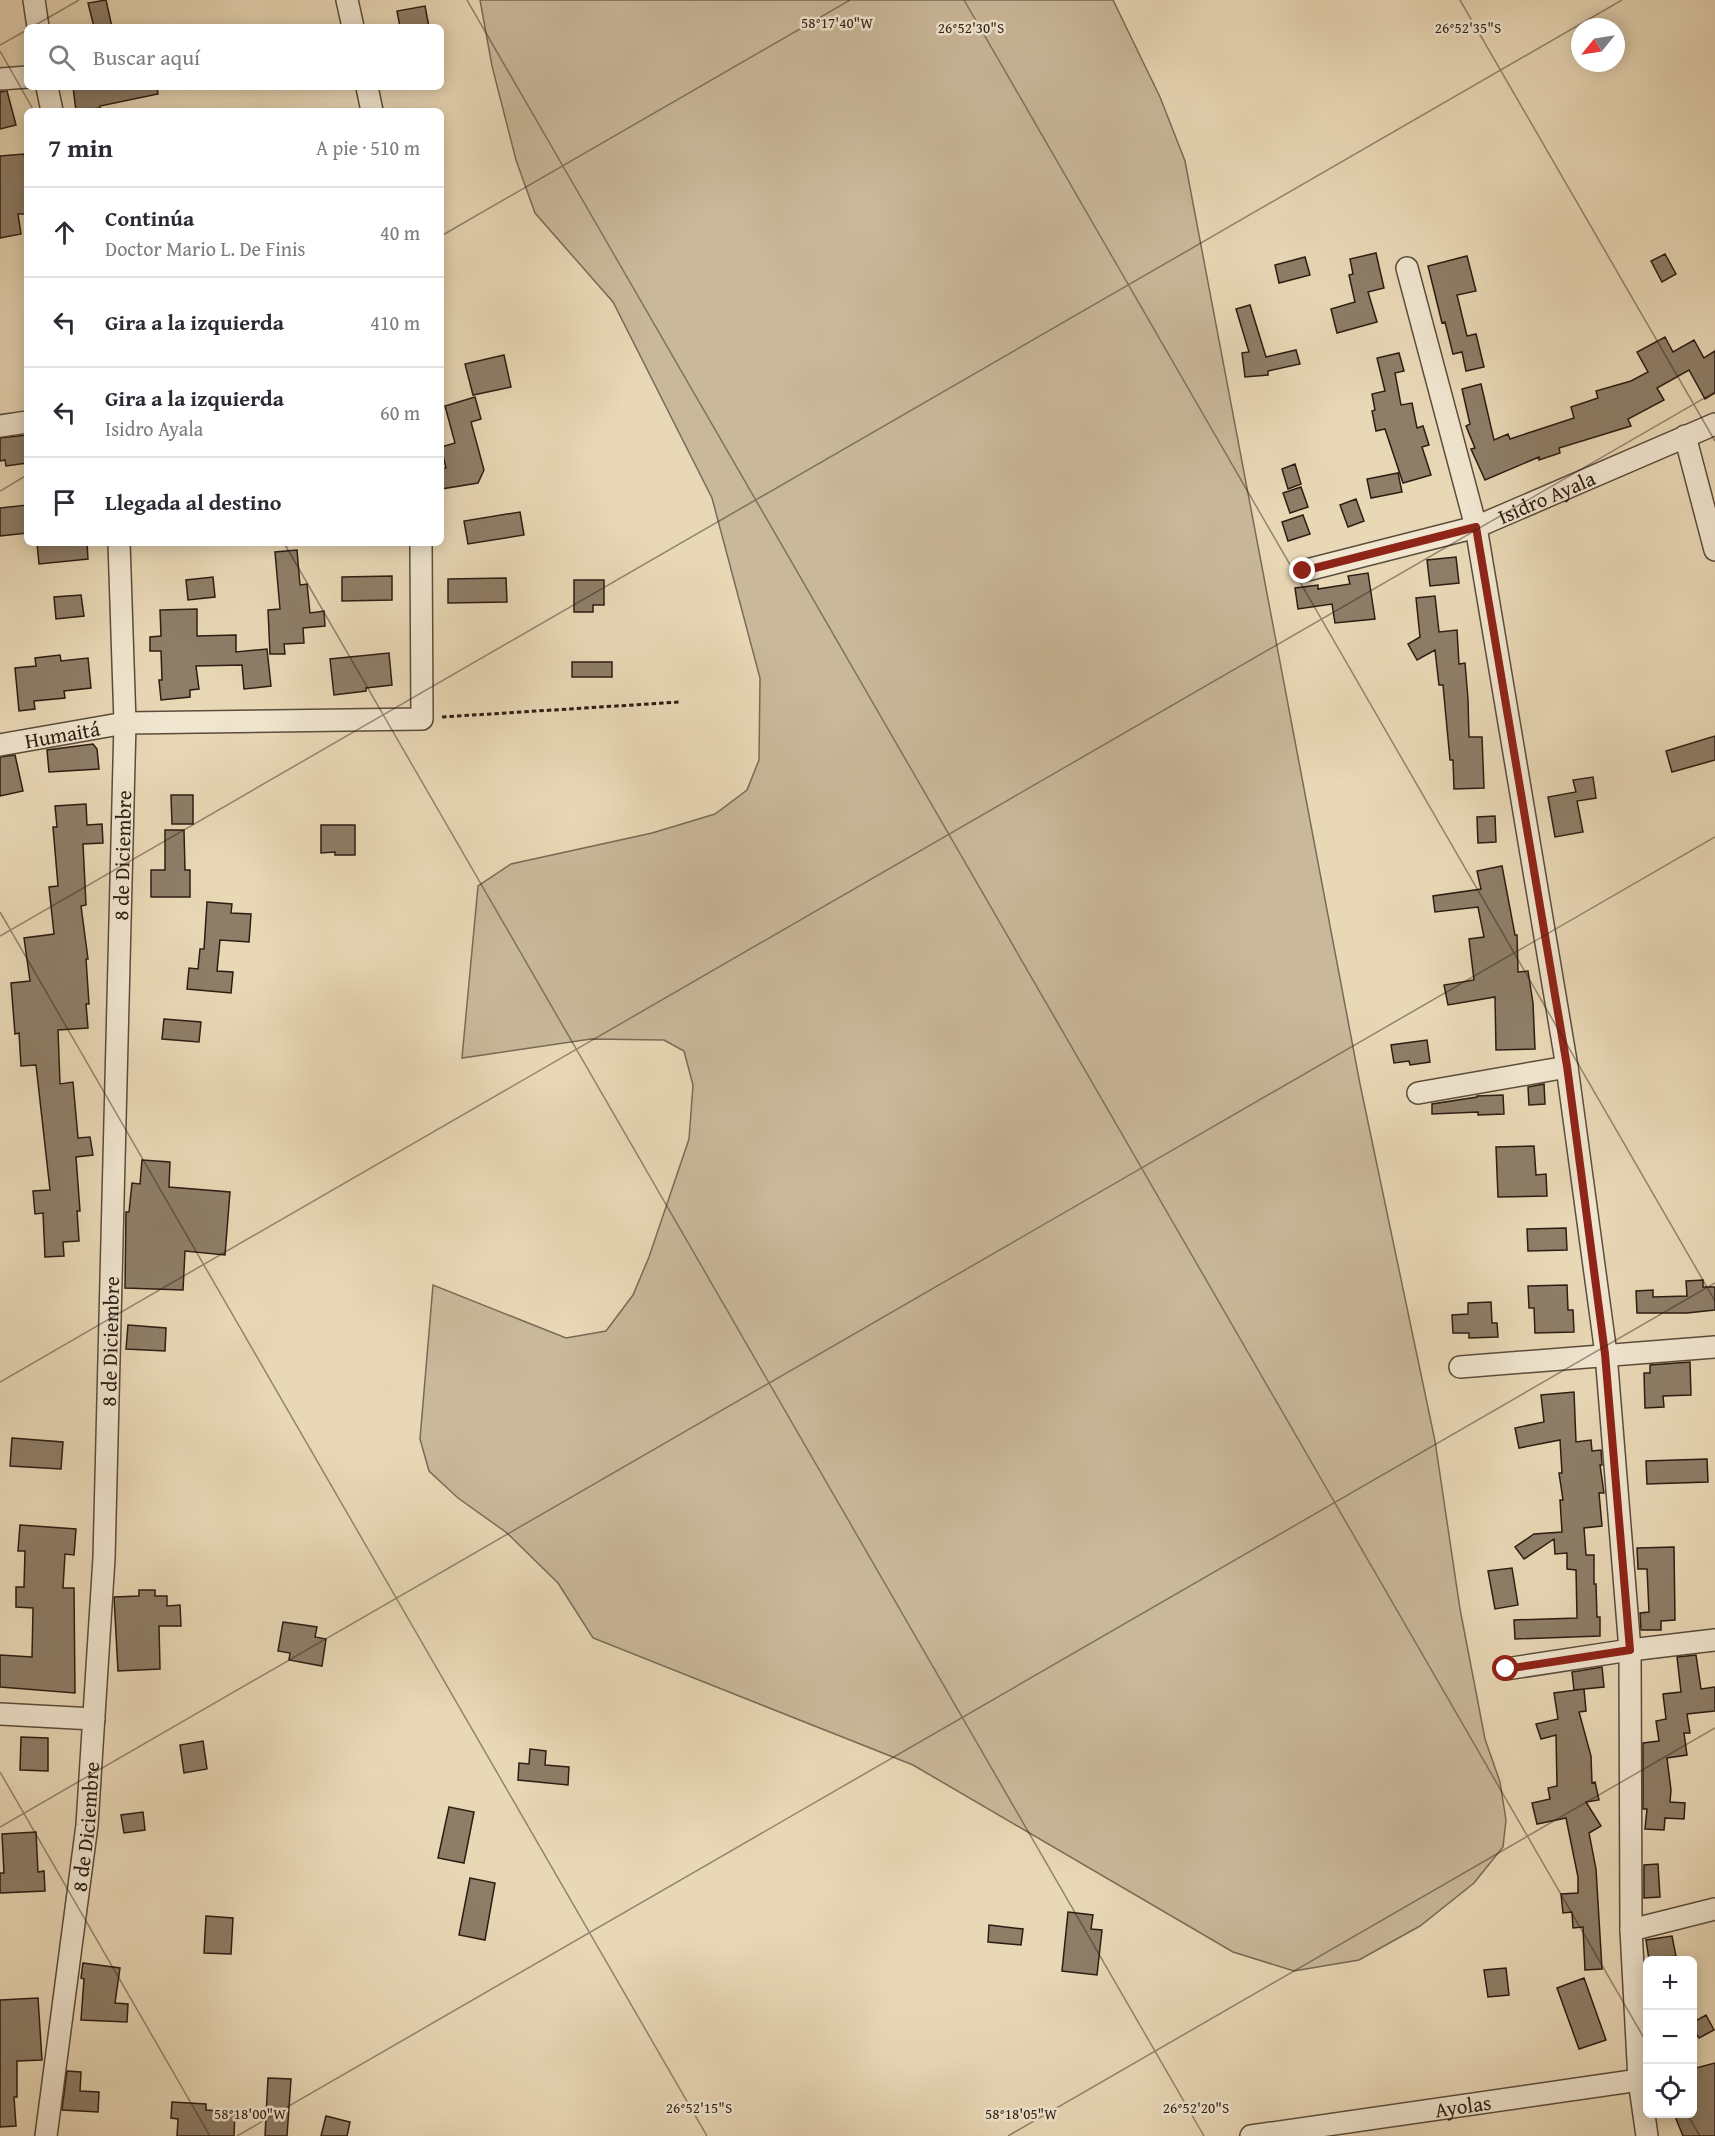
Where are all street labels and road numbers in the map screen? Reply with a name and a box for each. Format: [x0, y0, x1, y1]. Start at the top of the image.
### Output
street label: Isidro Ayala [1493, 462, 1600, 531]
street label: Humaitá [22, 712, 102, 756]
street label: 8 de Diciembre [105, 790, 139, 921]
street label: 8 de Diciembre [92, 1276, 127, 1407]
street label: 8 de Diciembre [63, 1760, 107, 1893]
street label: Ayolas [1433, 2086, 1493, 2125]

